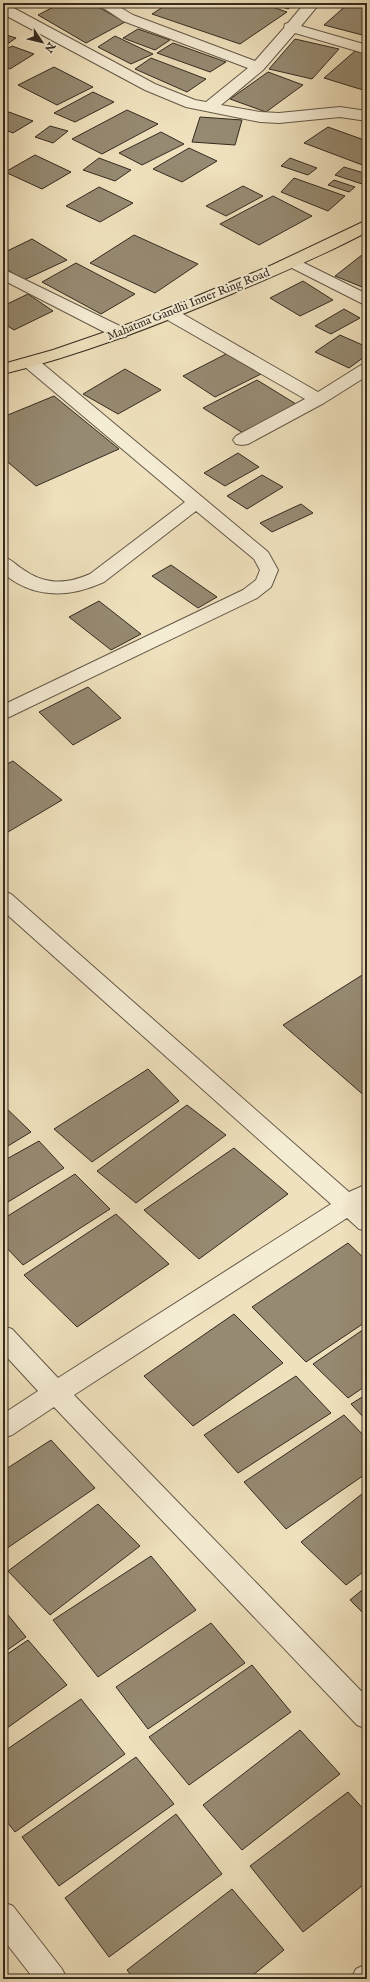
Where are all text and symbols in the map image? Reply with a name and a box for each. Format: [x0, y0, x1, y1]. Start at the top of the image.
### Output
north arrow [22, 22, 62, 62]
text: N [41, 38, 58, 55]
street label: Mahatma Gandhi Inner Ring Road [105, 265, 272, 344]

